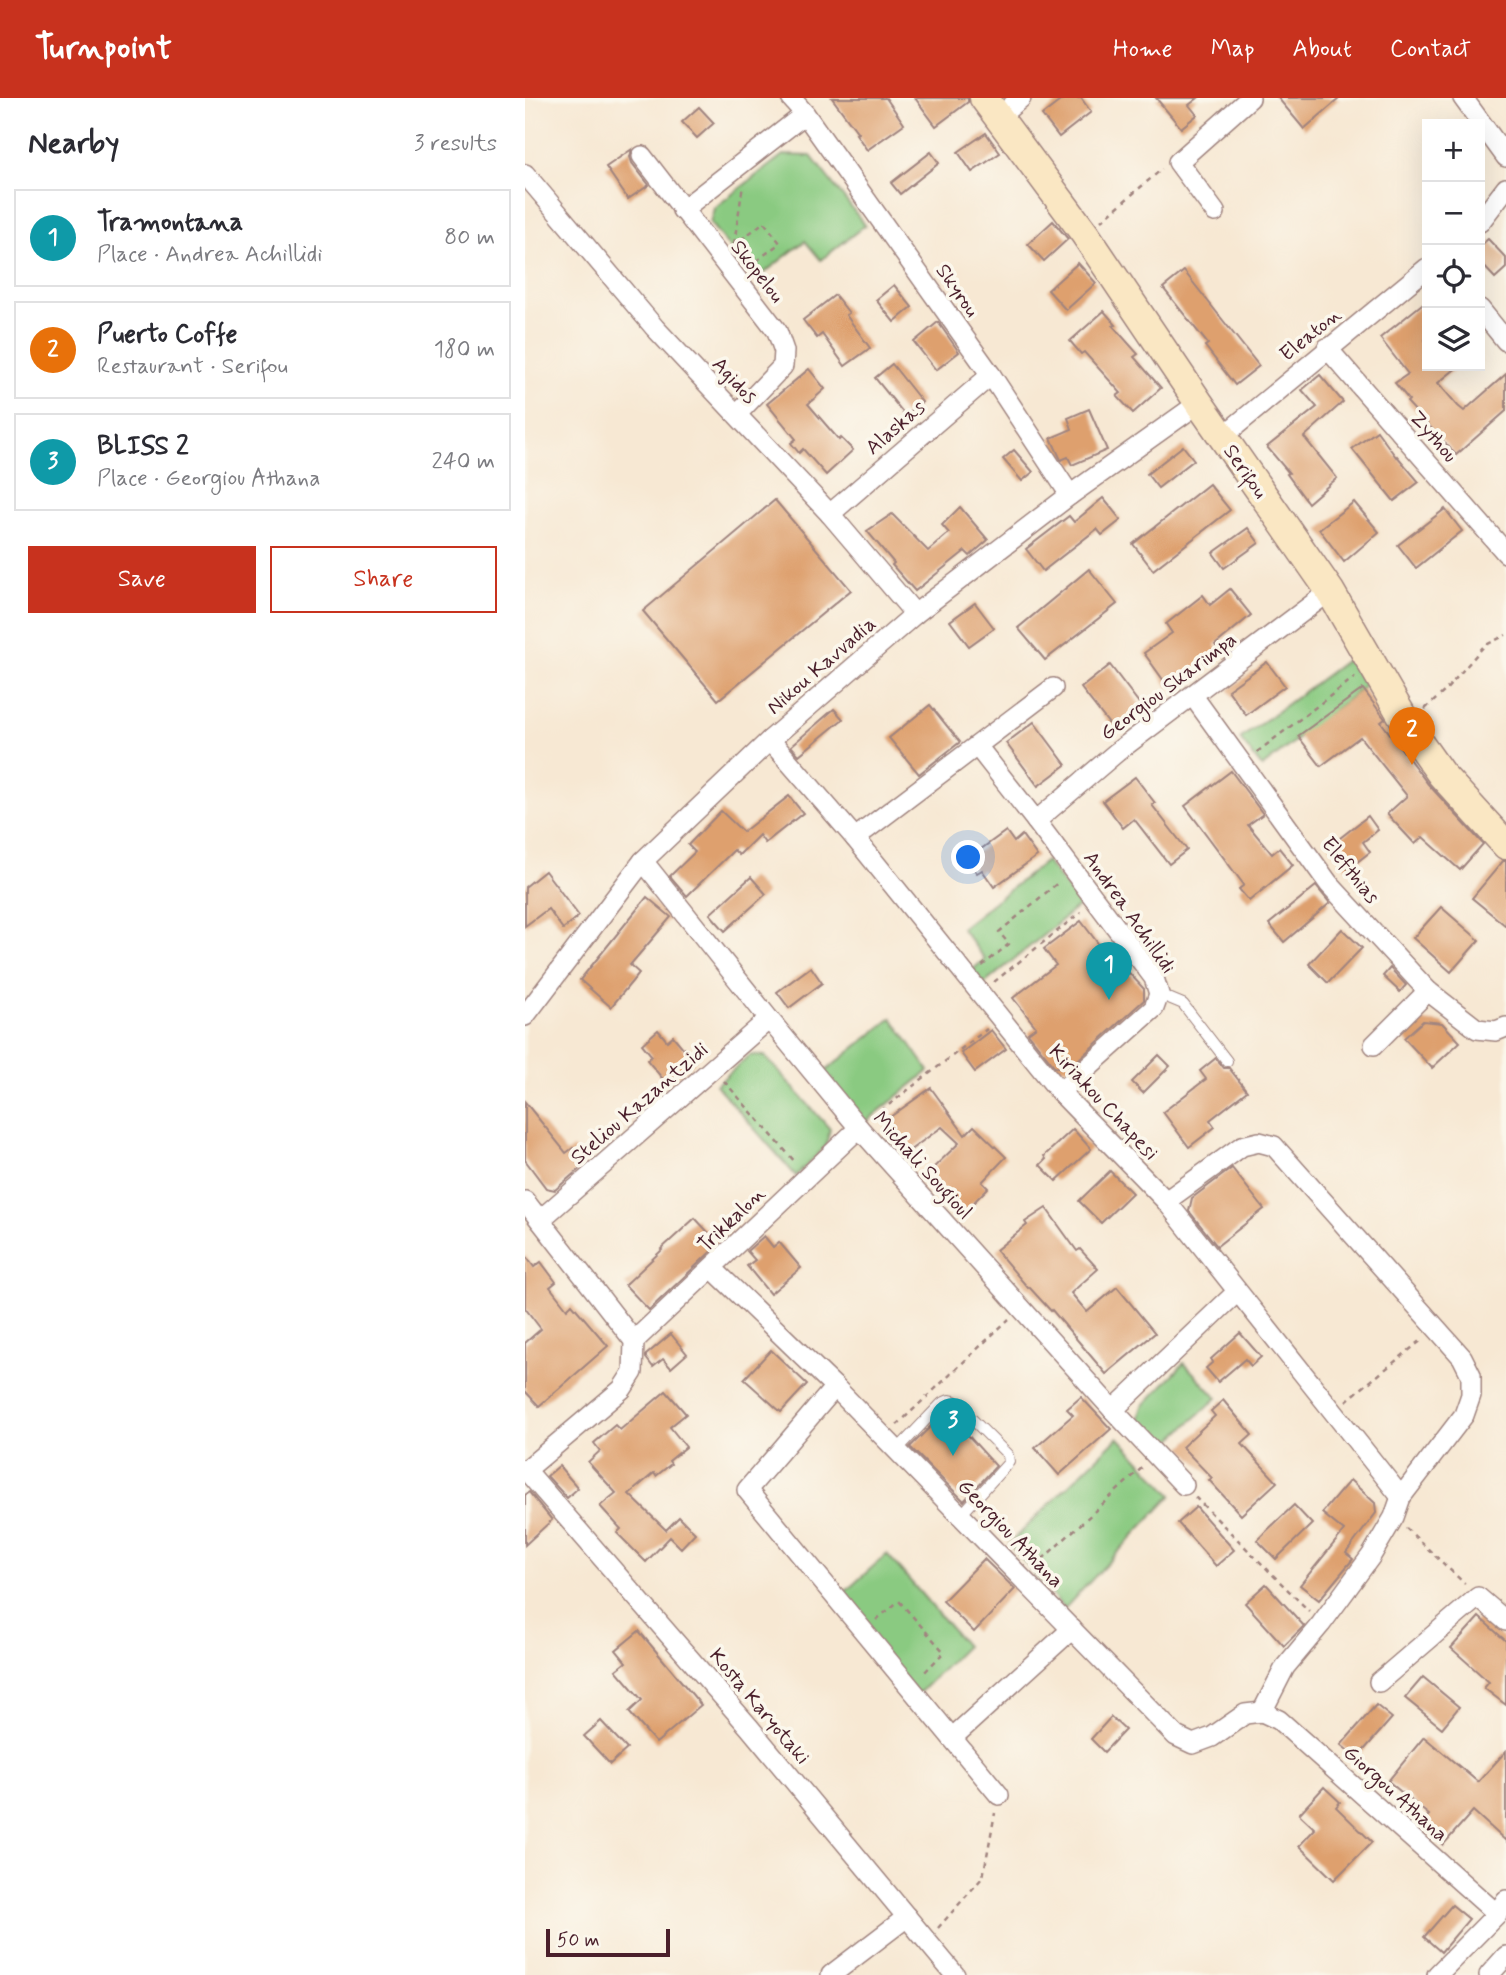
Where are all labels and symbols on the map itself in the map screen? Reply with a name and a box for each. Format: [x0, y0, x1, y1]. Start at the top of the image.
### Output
street label: Skopelou [724, 234, 791, 309]
street label: Skyrou [929, 258, 986, 323]
street label: Eleaton [1274, 301, 1348, 368]
street label: Agidos [705, 351, 763, 410]
street label: Alaskas [860, 394, 932, 462]
street label: Zythou [1403, 405, 1464, 469]
street label: Serifou [1215, 439, 1274, 506]
street label: Nikou Kavvadia [761, 610, 882, 721]
street label: Georgiou Skarimpa [1094, 626, 1243, 748]
pin: 2 [1389, 707, 1435, 765]
street label: Elefthias [1315, 831, 1386, 910]
your location [951, 840, 985, 874]
street label: Andrea Achillidi [1077, 846, 1182, 980]
pin: 1 [1086, 942, 1132, 1000]
street label: Steliou Kazantzidi [565, 1036, 715, 1171]
street label: Kiriakou Chapesi [1042, 1038, 1164, 1167]
street label: Michali Sougioul [865, 1106, 978, 1227]
street label: Trikkalon [692, 1180, 772, 1259]
pin: 3 [930, 1398, 976, 1456]
street label: Georgiou Athana [950, 1473, 1070, 1595]
street label: Kosta Karyotaki [702, 1643, 816, 1771]
street label: Giorgou Athana [1336, 1739, 1454, 1849]
scale bar [546, 1926, 670, 1958]

